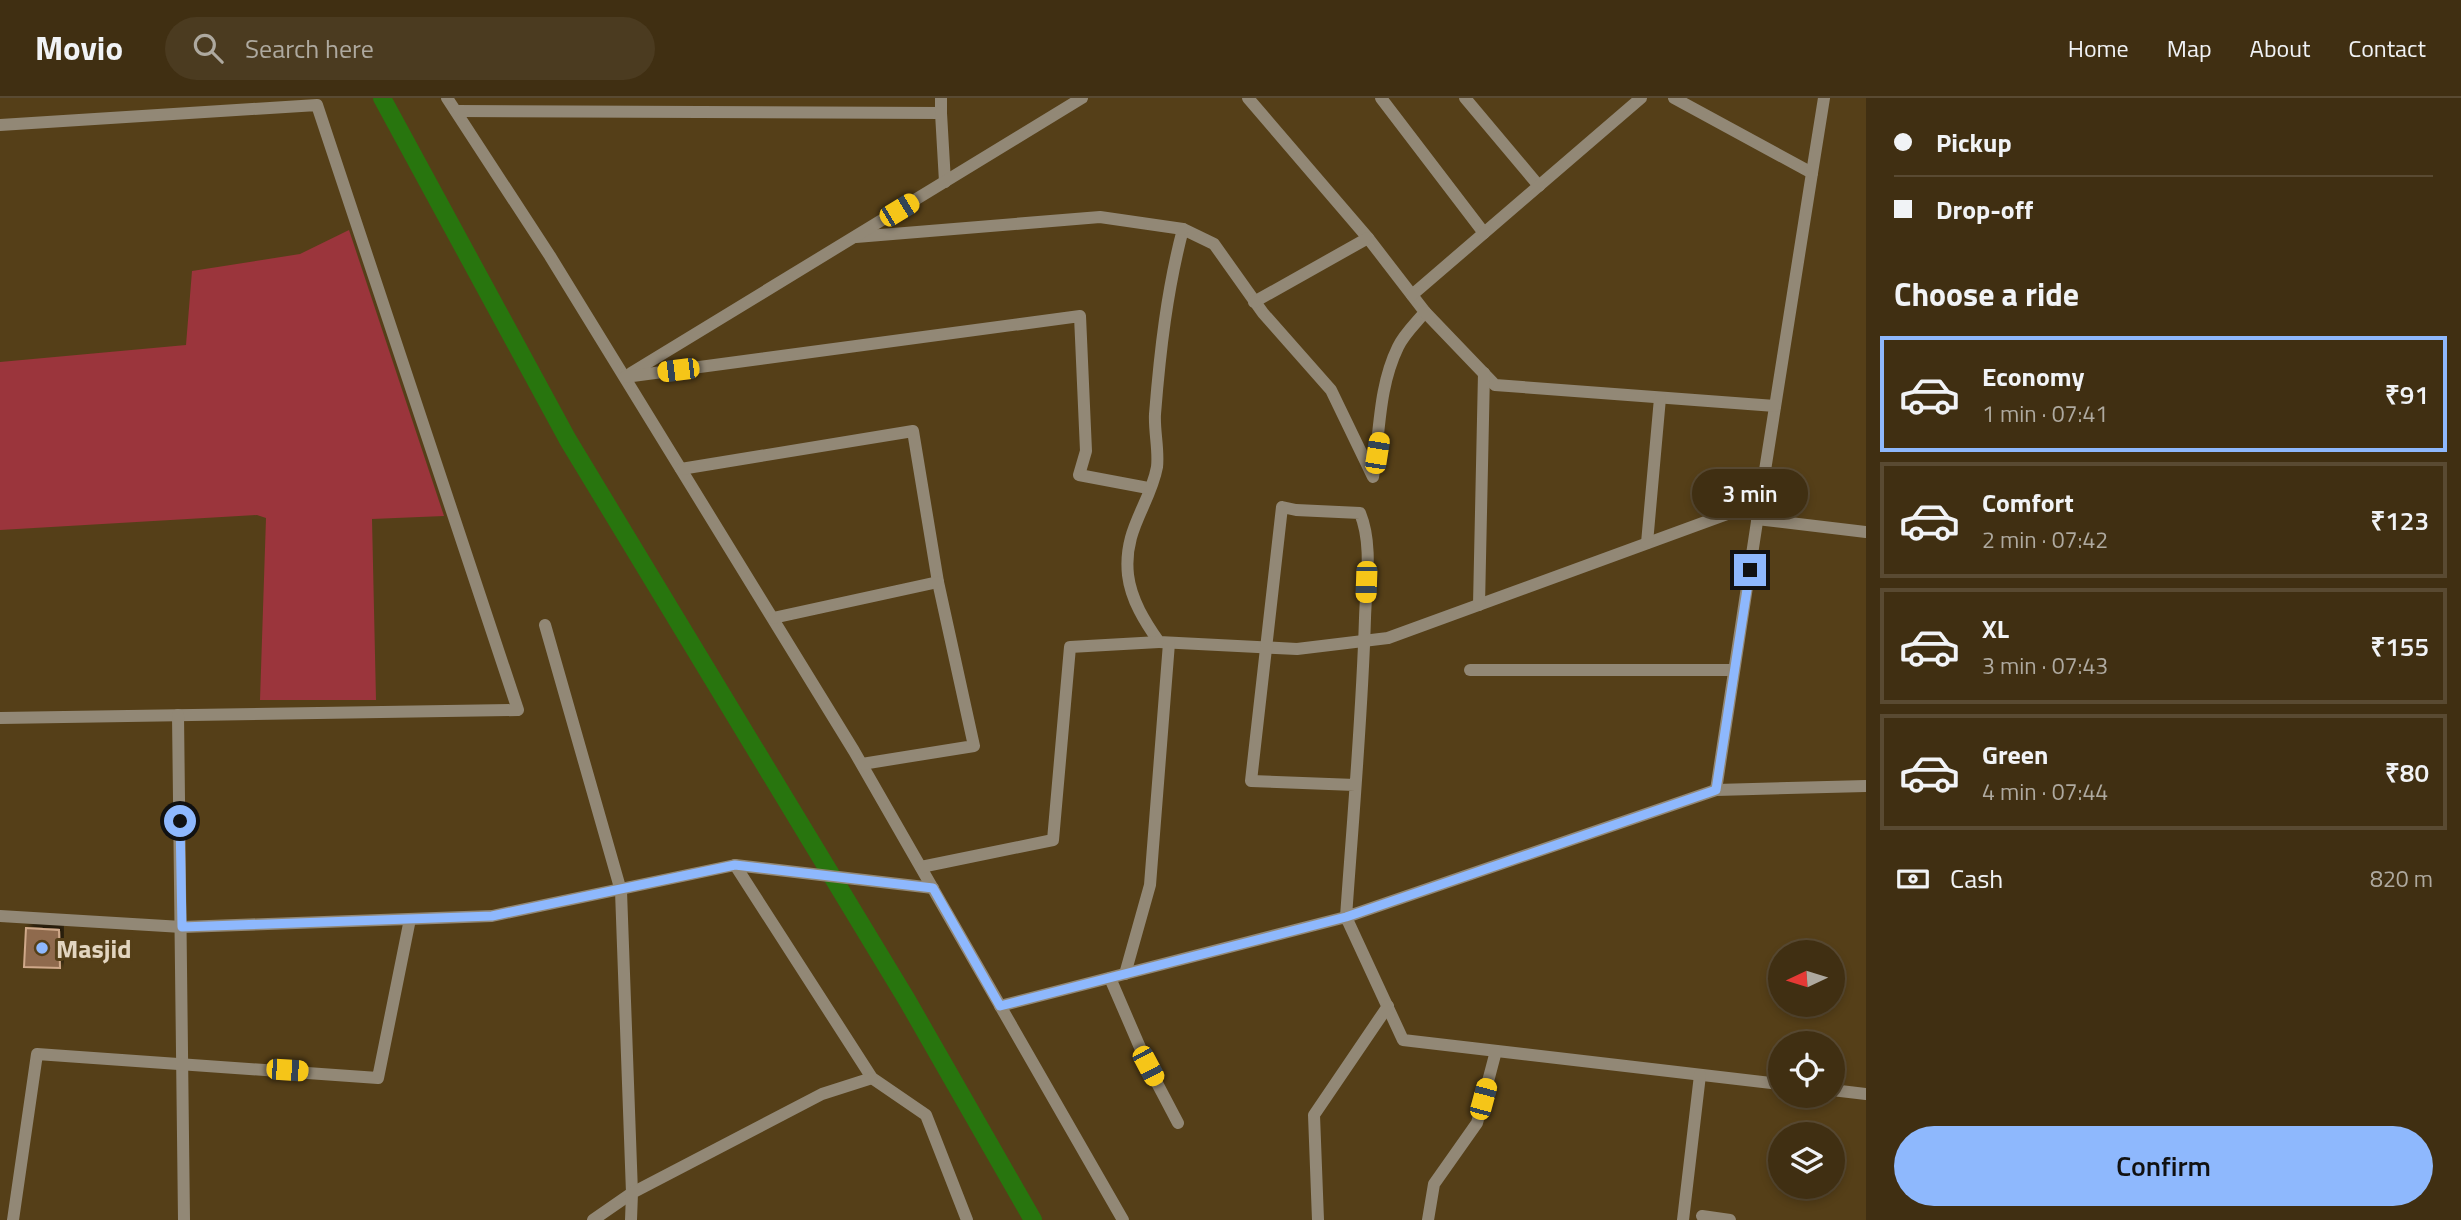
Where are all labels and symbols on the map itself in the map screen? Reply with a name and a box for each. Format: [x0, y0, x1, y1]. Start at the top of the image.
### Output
car [876, 190, 923, 230]
car [656, 357, 701, 383]
car [1364, 431, 1391, 475]
callout: 3 min [1692, 468, 1808, 518]
route end [1734, 554, 1766, 586]
car [1355, 561, 1378, 603]
route start [164, 805, 196, 837]
place label: Masjid [56, 929, 132, 968]
marker: Masjid [34, 940, 50, 956]
north arrow [1768, 940, 1844, 1017]
car [1129, 1043, 1168, 1089]
car [266, 1058, 309, 1082]
car [1468, 1076, 1499, 1122]

